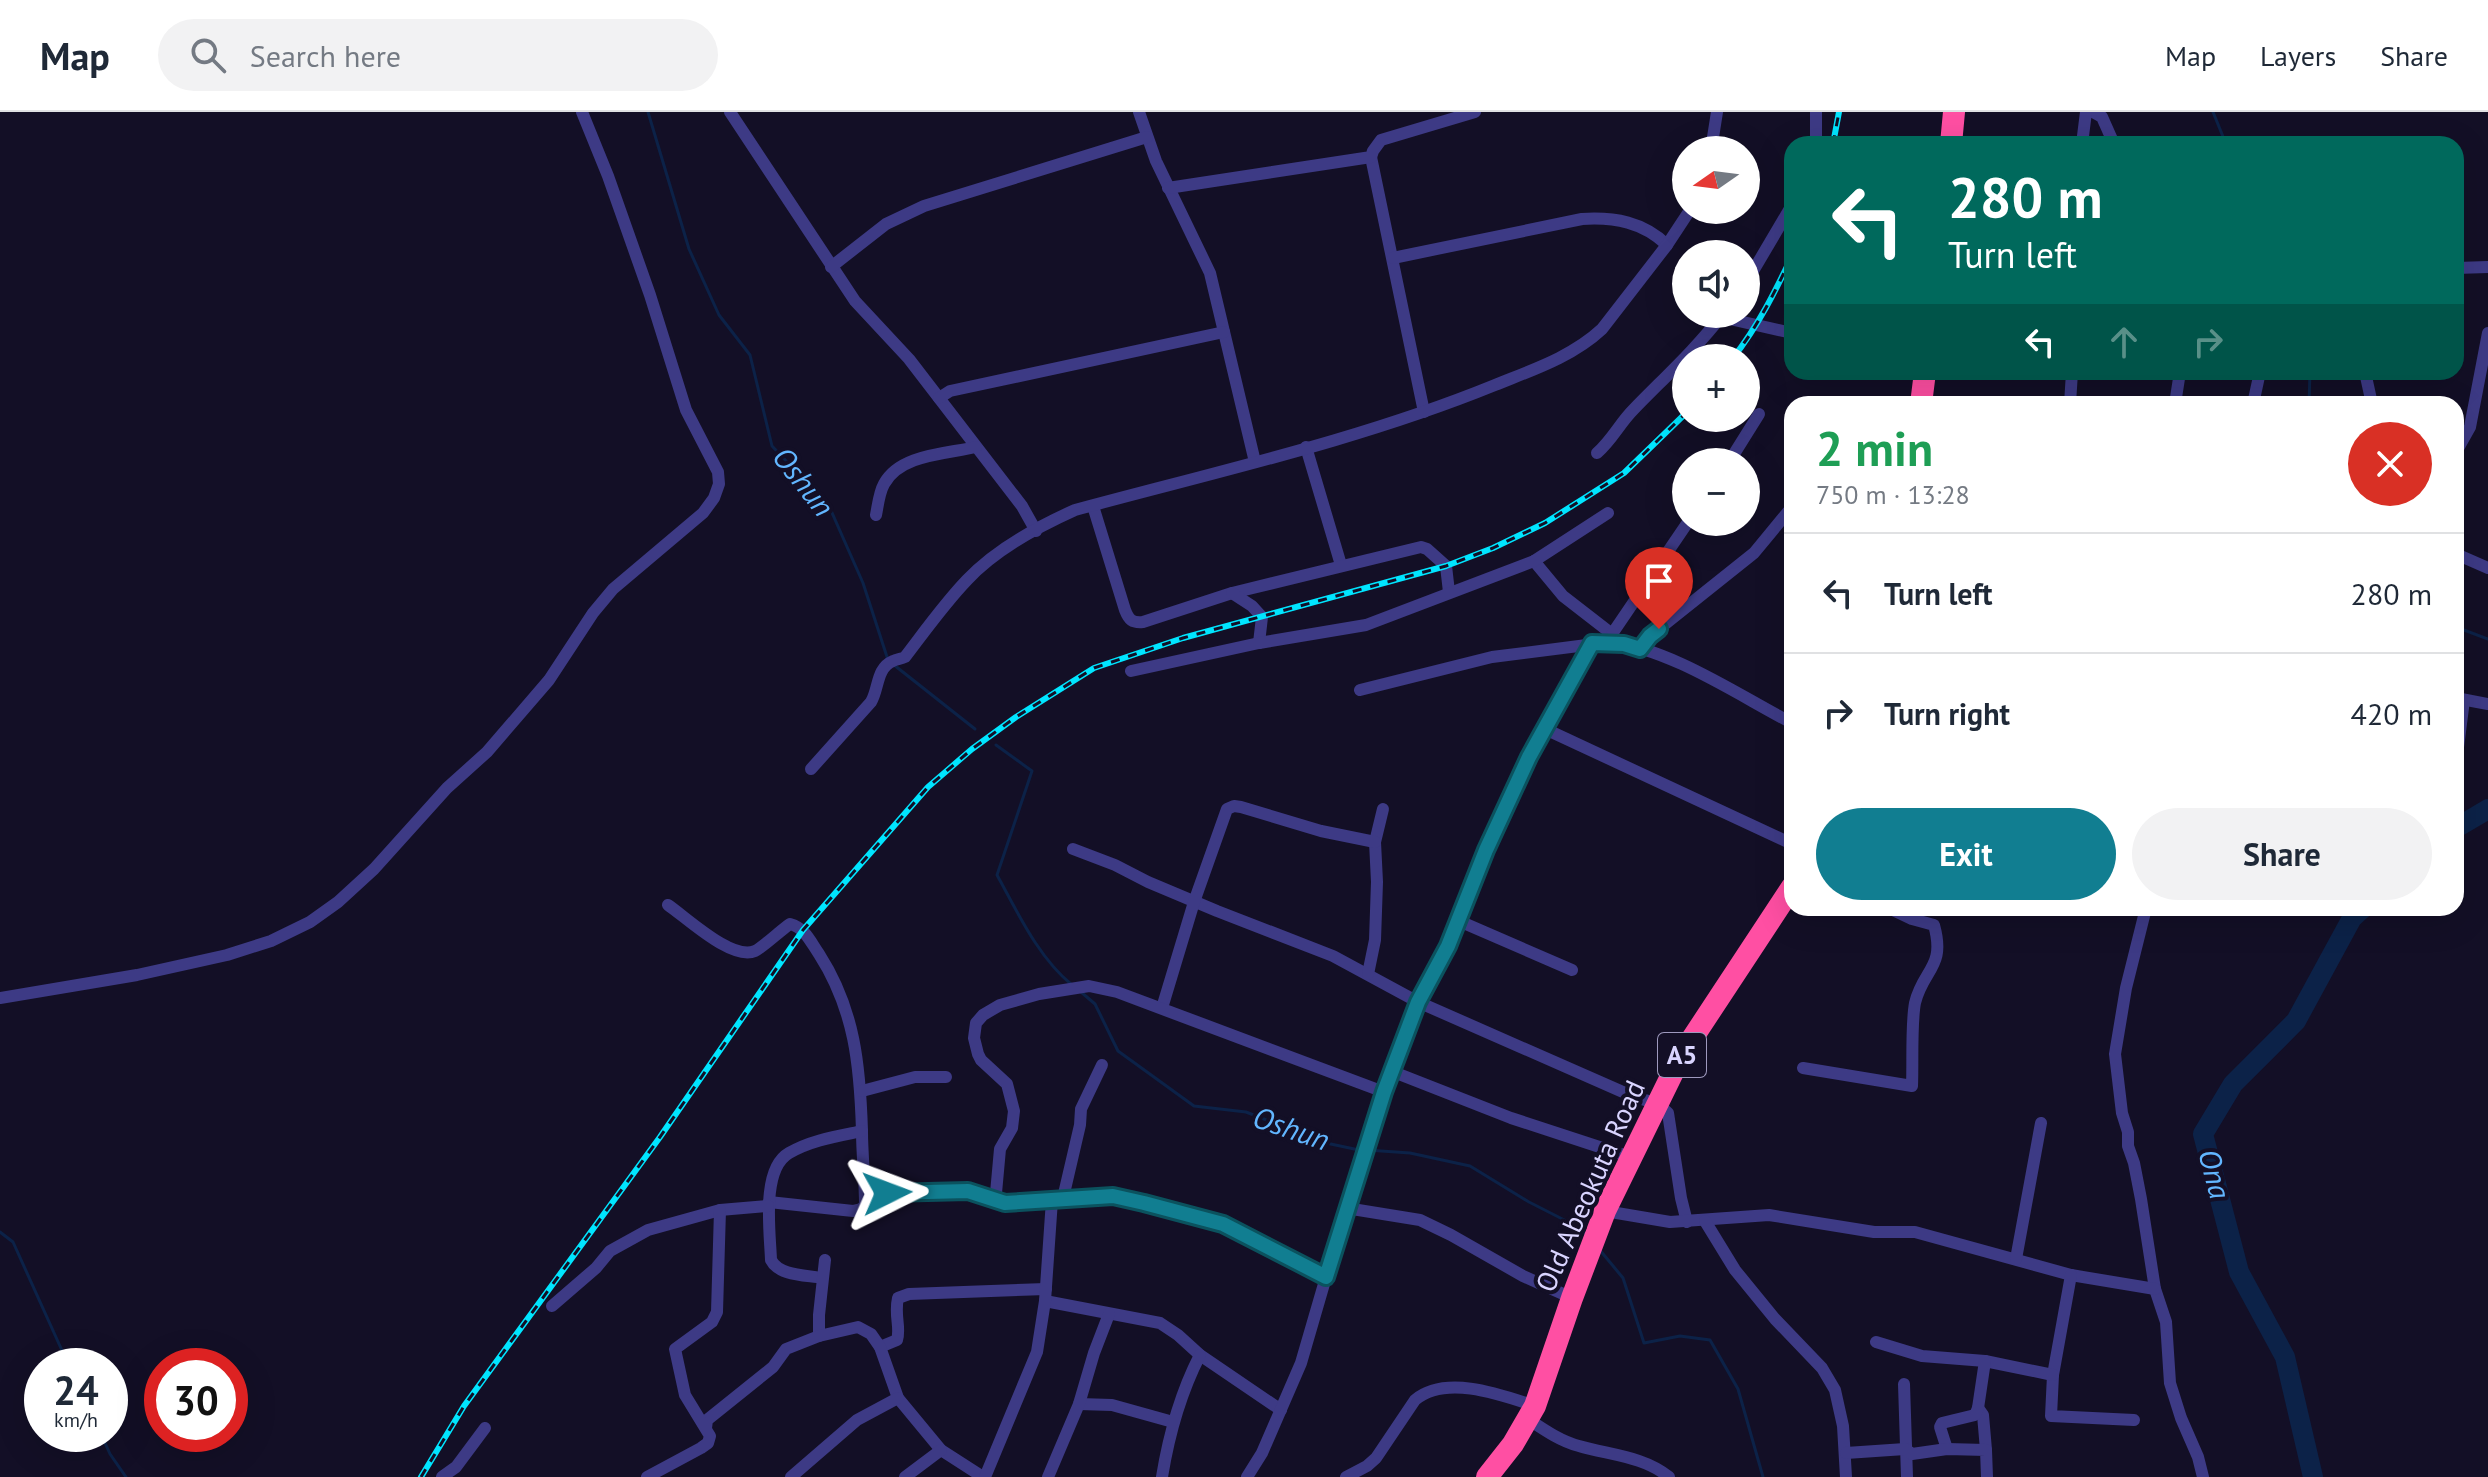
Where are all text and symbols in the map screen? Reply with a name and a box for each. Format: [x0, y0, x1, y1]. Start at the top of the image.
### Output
search box [158, 19, 718, 91]
text: Map [40, 31, 110, 80]
icon: search [186, 33, 230, 77]
text: Search here [250, 36, 401, 75]
text: Map [2165, 37, 2216, 74]
text: Layers [2260, 37, 2336, 74]
text: Share [2380, 37, 2448, 74]
north arrow [1672, 136, 1760, 224]
map controls [1672, 136, 1760, 536]
text: 280 m [1948, 161, 2103, 233]
icon: left [1816, 168, 1920, 272]
text: Turn left [1948, 231, 2077, 278]
button: sound [1672, 240, 1760, 328]
icon: left [2018, 320, 2062, 364]
icon: ahead [2102, 320, 2146, 364]
icon: right [2186, 320, 2230, 364]
button: + [1672, 344, 1760, 432]
text: 2 min [1816, 417, 1933, 479]
button: close [2348, 422, 2432, 506]
water label: Oshun [765, 438, 844, 524]
button: − [1672, 448, 1760, 536]
text: 750 m · 13:28 [1816, 478, 1970, 511]
pin [1625, 547, 1693, 629]
icon: arrive [1637, 559, 1681, 603]
icon: left [1816, 571, 1860, 615]
text: Turn left [1884, 574, 1992, 613]
text: 280 m [2351, 574, 2432, 613]
icon: right [1816, 691, 1860, 735]
text: Turn right [1884, 694, 2010, 733]
text: 420 m [2351, 694, 2432, 733]
button: Exit [1816, 808, 2116, 900]
button: Share [2132, 808, 2432, 900]
road number: A5 [1658, 1033, 1706, 1077]
street label: Old Abeokuta Road [1526, 1074, 1653, 1297]
water label: Oshun [1248, 1096, 1335, 1159]
water label: Ona [2190, 1145, 2241, 1203]
position arrow [845, 1151, 929, 1235]
speed limit sign: 30 [144, 1348, 248, 1452]
text: 24 [53, 1364, 99, 1416]
text: km/h [54, 1407, 98, 1433]

